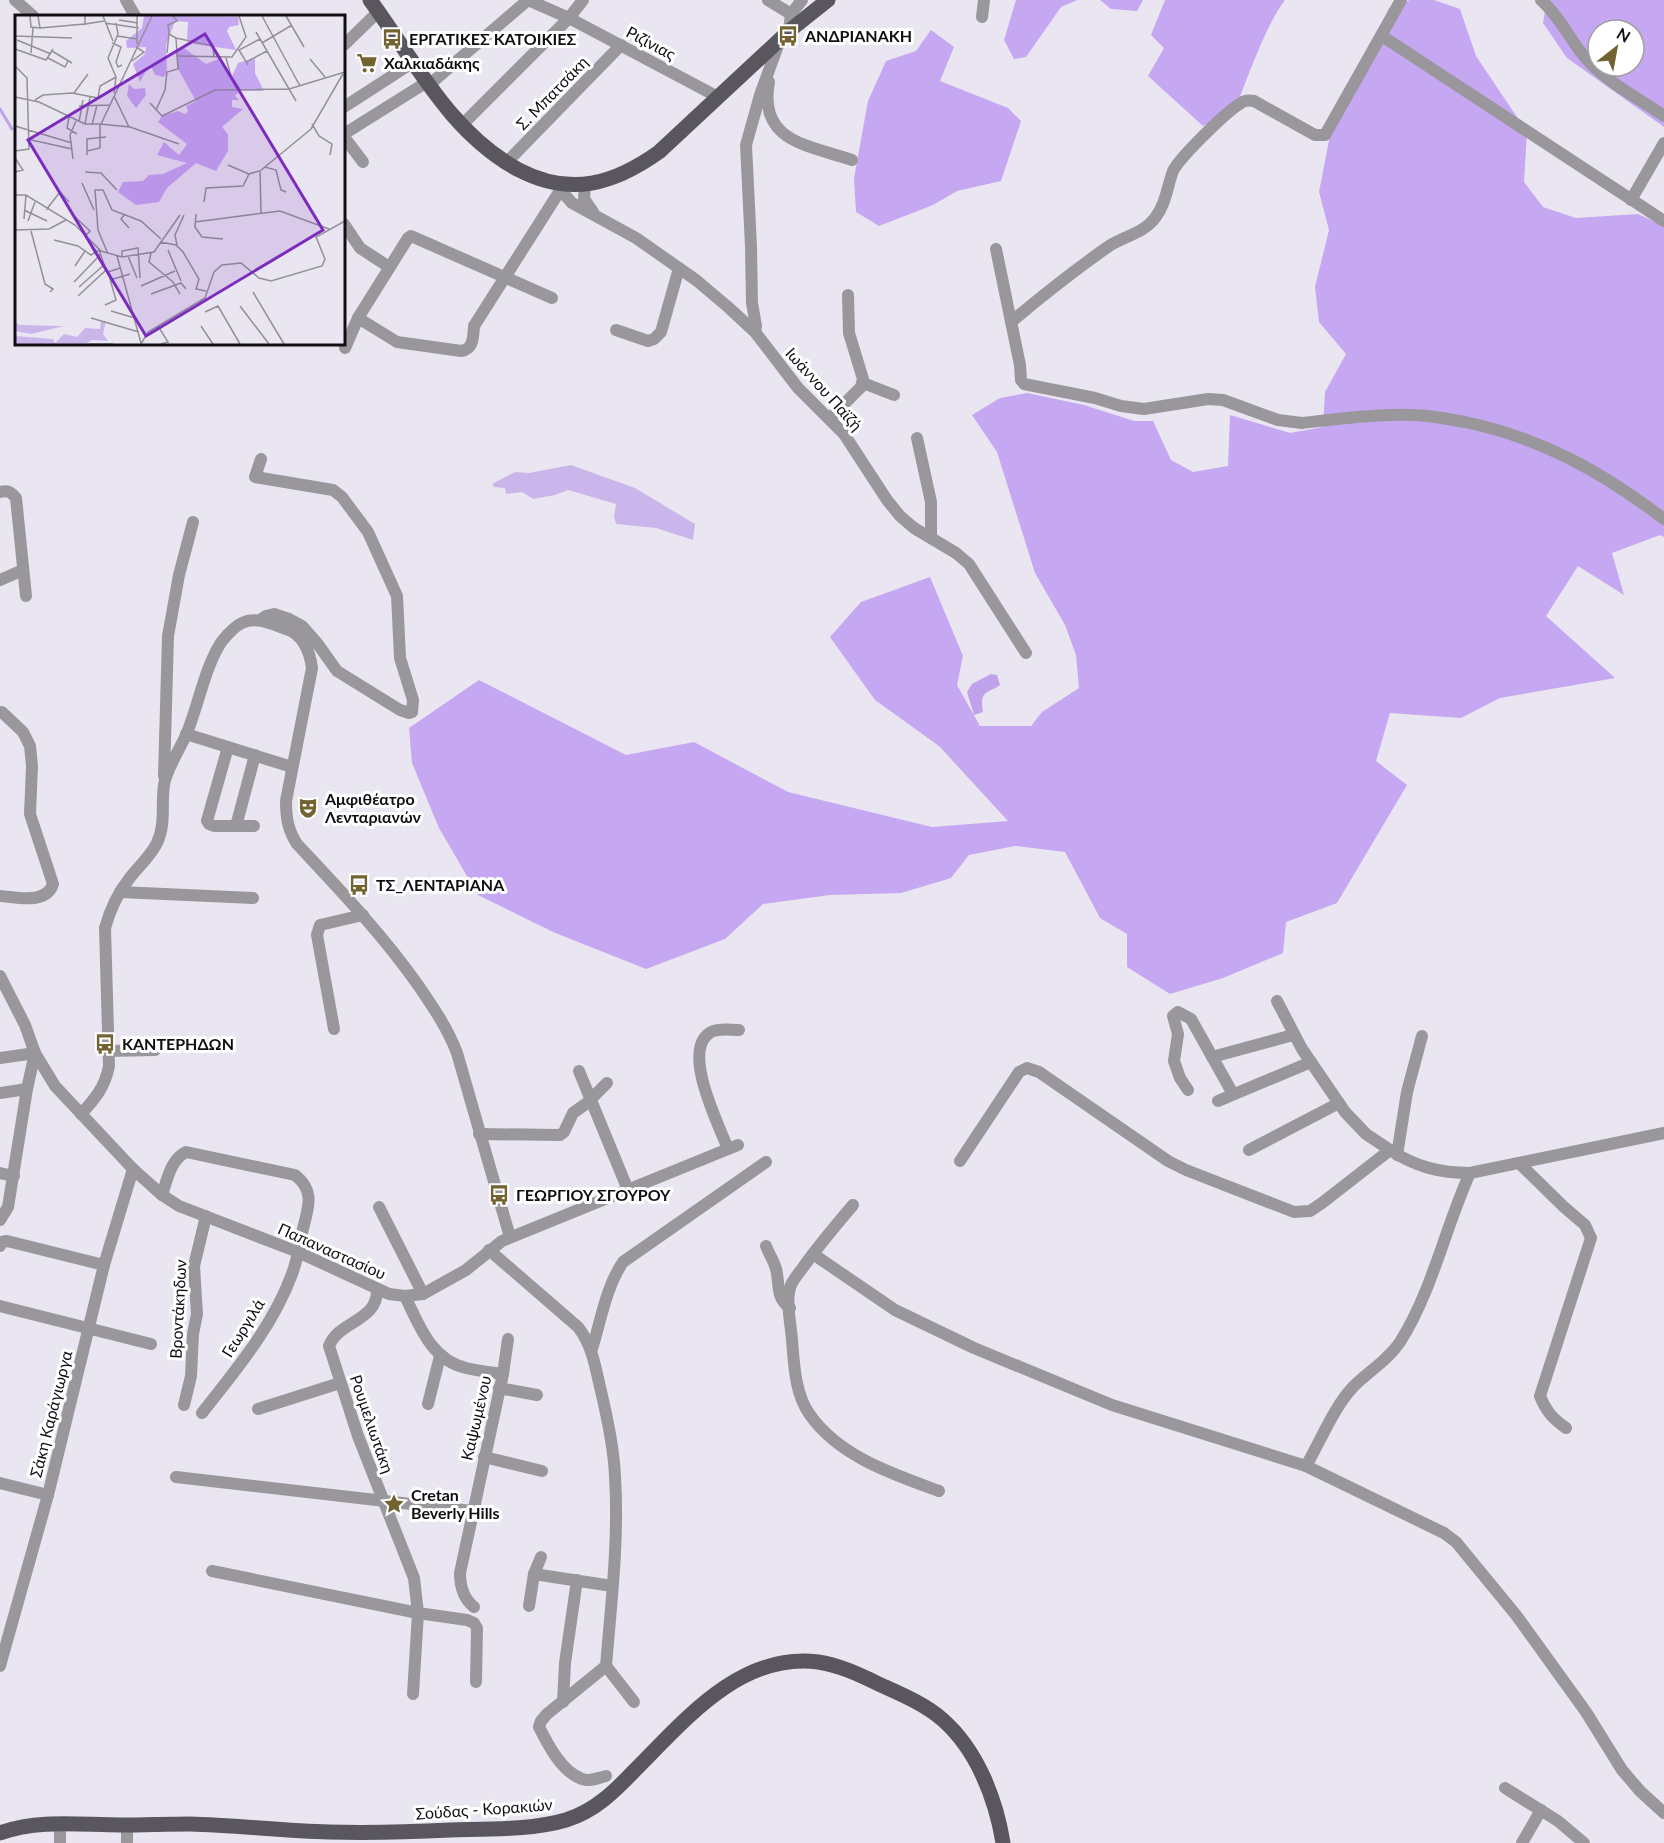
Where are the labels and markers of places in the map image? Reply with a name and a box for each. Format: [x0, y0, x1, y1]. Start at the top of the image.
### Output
bus stop icon: ΑΝΔΡΙΑΝΑΚΗ [776, 24, 800, 48]
place label: ΑΝΔΡΙΑΝΑΚΗ [804, 26, 912, 45]
bus stop icon: ΕΡΓΑΤΙΚΕΣ ΚΑΤΟΙΚΙΕΣ [380, 27, 404, 51]
place label: ΕΡΓΑΤΙΚΕΣ ΚΑΤΟΙΚΙΕΣ [409, 29, 576, 48]
supermarket icon: Χαλκιαδάκης [355, 51, 379, 75]
place label: Χαλκιαδάκης [384, 53, 480, 72]
place label: Αμφιθέατρο Λενταριανών [324, 789, 422, 826]
theatre icon: Αμφιθέατρο Λενταριανών [296, 796, 320, 820]
bus stop icon: ΤΣ_ΛΕΝΤΑΡΙΑΝΑ [347, 873, 371, 897]
place label: ΤΣ_ΛΕΝΤΑΡΙΑΝΑ [376, 875, 505, 894]
bus stop icon: ΚΑΝΤΕΡΗΔΩΝ [93, 1032, 117, 1056]
place label: ΚΑΝΤΕΡΗΔΩΝ [122, 1034, 234, 1053]
bus stop icon: ΓΕΩΡΓΙΟΥ ΣΓΟΥΡΟΥ [487, 1183, 511, 1207]
place label: ΓΕΩΡΓΙΟΥ ΣΓΟΥΡΟΥ [516, 1185, 671, 1204]
place label: Cretan Beverly Hills [411, 1485, 500, 1522]
place icon: Cretan Beverly Hills [382, 1492, 406, 1516]

